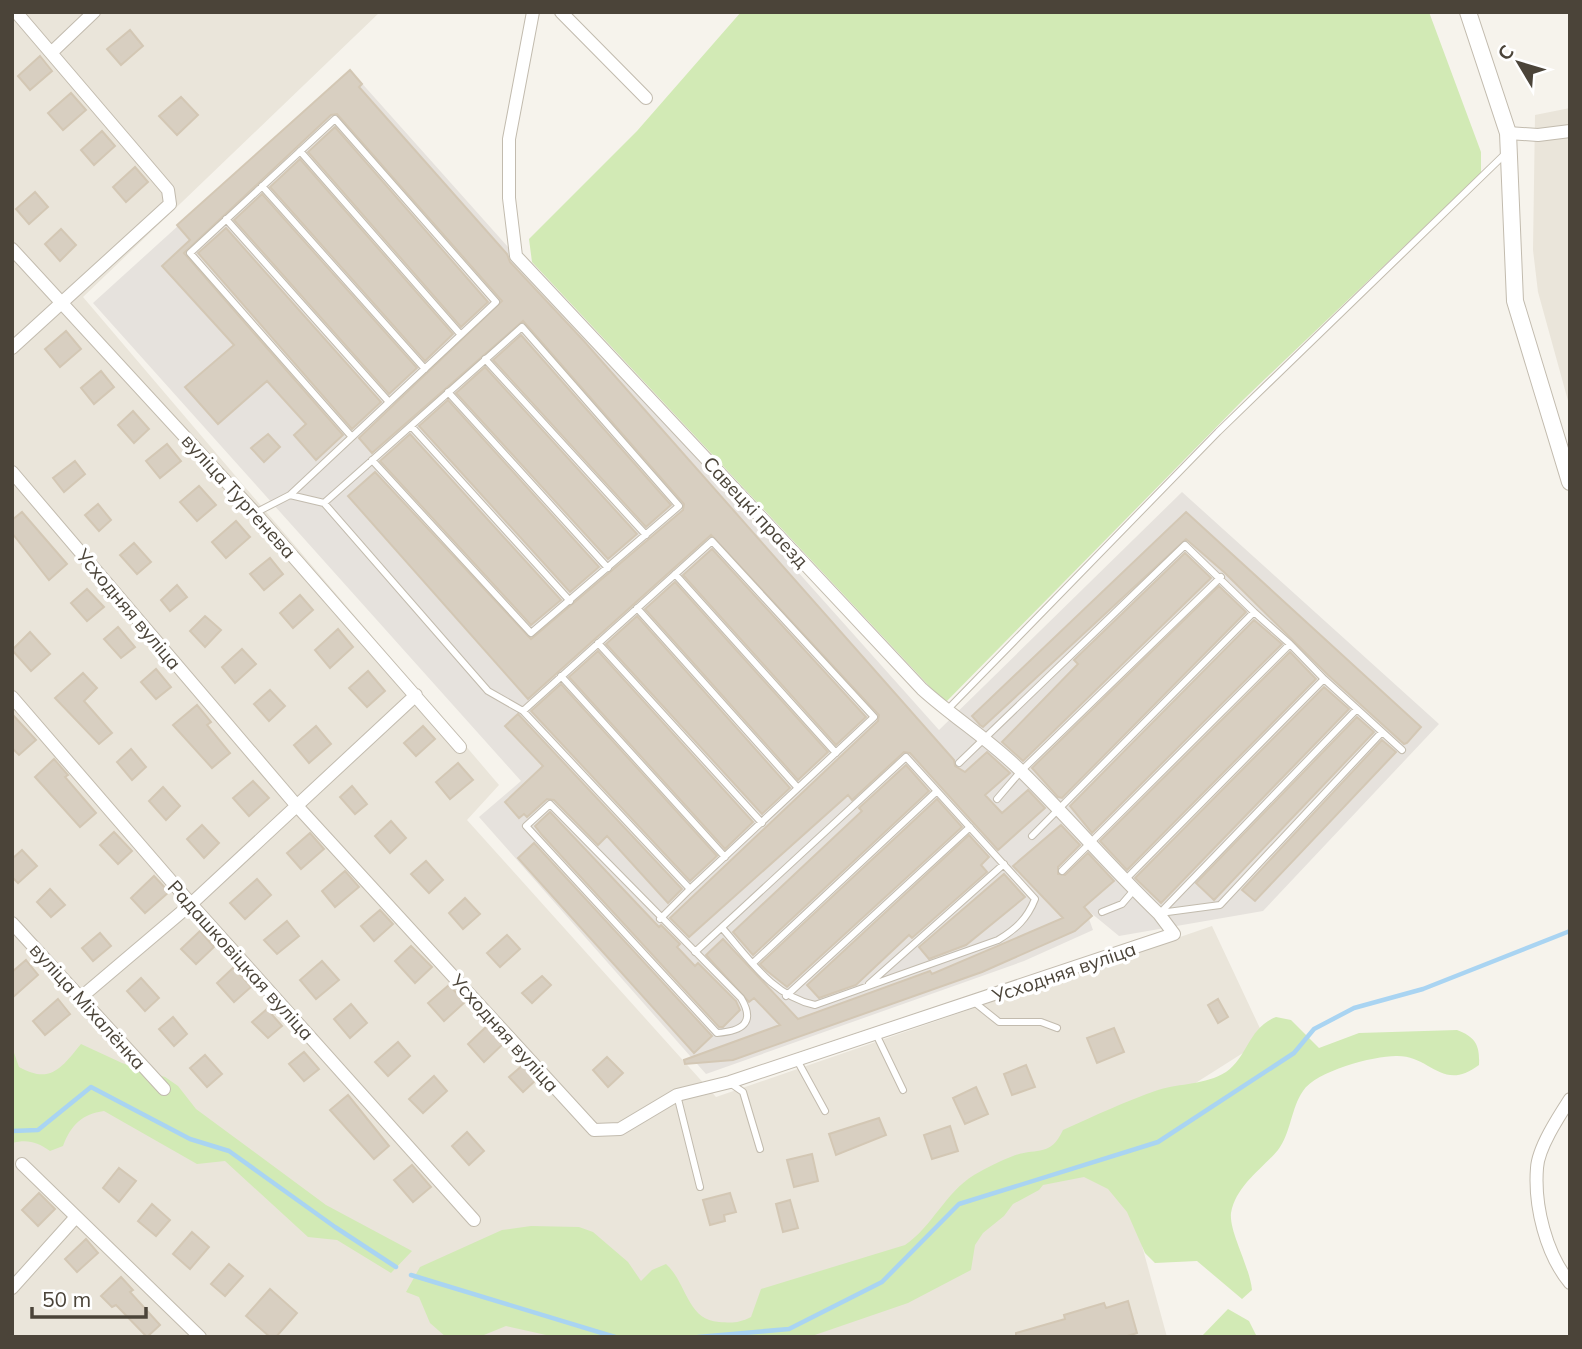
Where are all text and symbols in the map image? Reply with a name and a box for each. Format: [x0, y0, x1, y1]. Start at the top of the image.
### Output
north arrow [1484, 28, 1554, 98]
text: С [1492, 40, 1519, 65]
street label: вуліца Тургенева [177, 429, 301, 563]
street label: Савецкі праезд [698, 451, 814, 573]
street label: Усходняя вуліца [71, 543, 187, 674]
street label: Радашковіцкая вуліца [163, 875, 319, 1045]
street label: Усходняя вуліца [988, 936, 1139, 1008]
street label: вуліца Міхалёнка [25, 938, 151, 1074]
street label: Усходняя вуліца [445, 968, 564, 1097]
scale bar [32, 1276, 145, 1320]
text: 50 m [42, 1286, 91, 1312]

